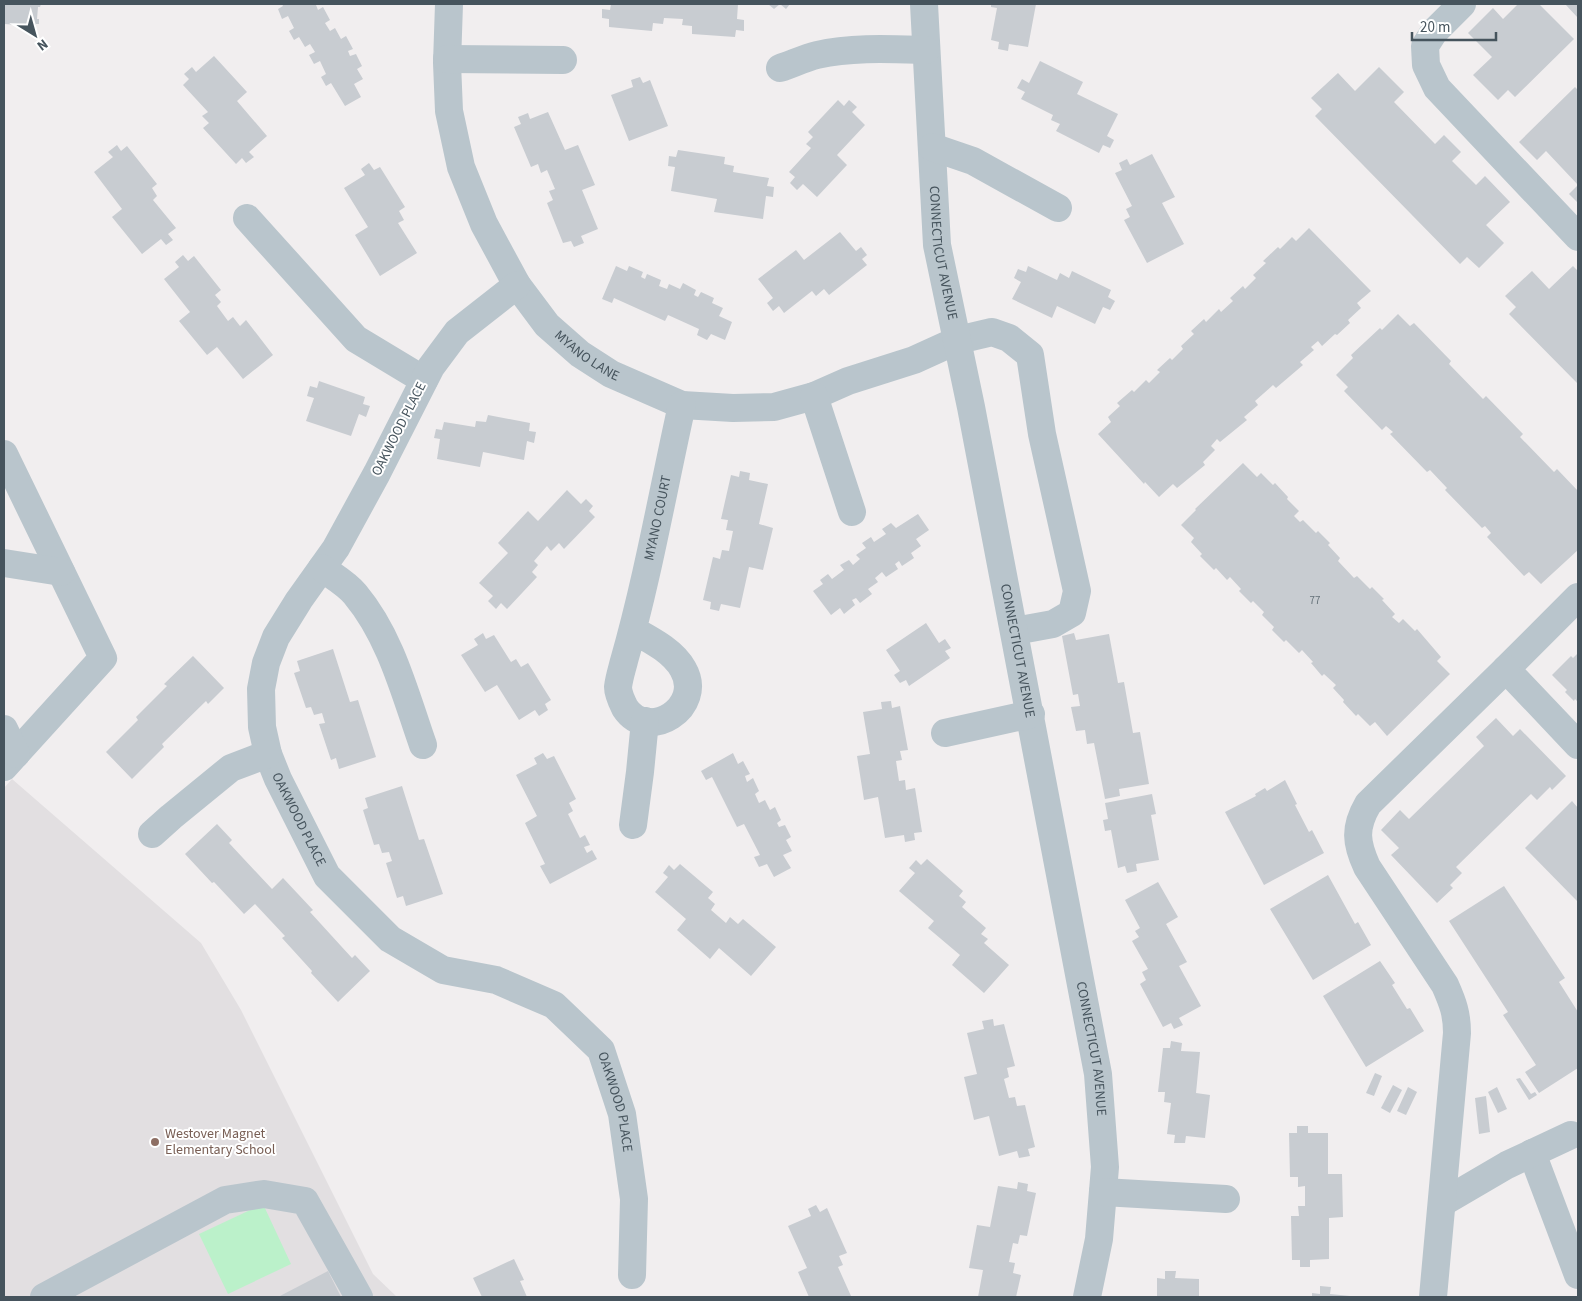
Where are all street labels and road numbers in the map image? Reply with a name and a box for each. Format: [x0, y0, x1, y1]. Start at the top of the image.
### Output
street label: CONNECTICUT AVENUE [924, 185, 963, 322]
street label: MYANO LANE [550, 326, 623, 386]
street label: OAKWOOD PLACE [367, 378, 431, 480]
street label: MYANO COURT [639, 473, 677, 563]
street label: CONNECTICUT AVENUE [995, 582, 1040, 719]
street label: OAKWOOD PLACE [266, 769, 331, 870]
street label: CONNECTICUT AVENUE [1071, 980, 1111, 1117]
street label: OAKWOOD PLACE [592, 1049, 637, 1153]

